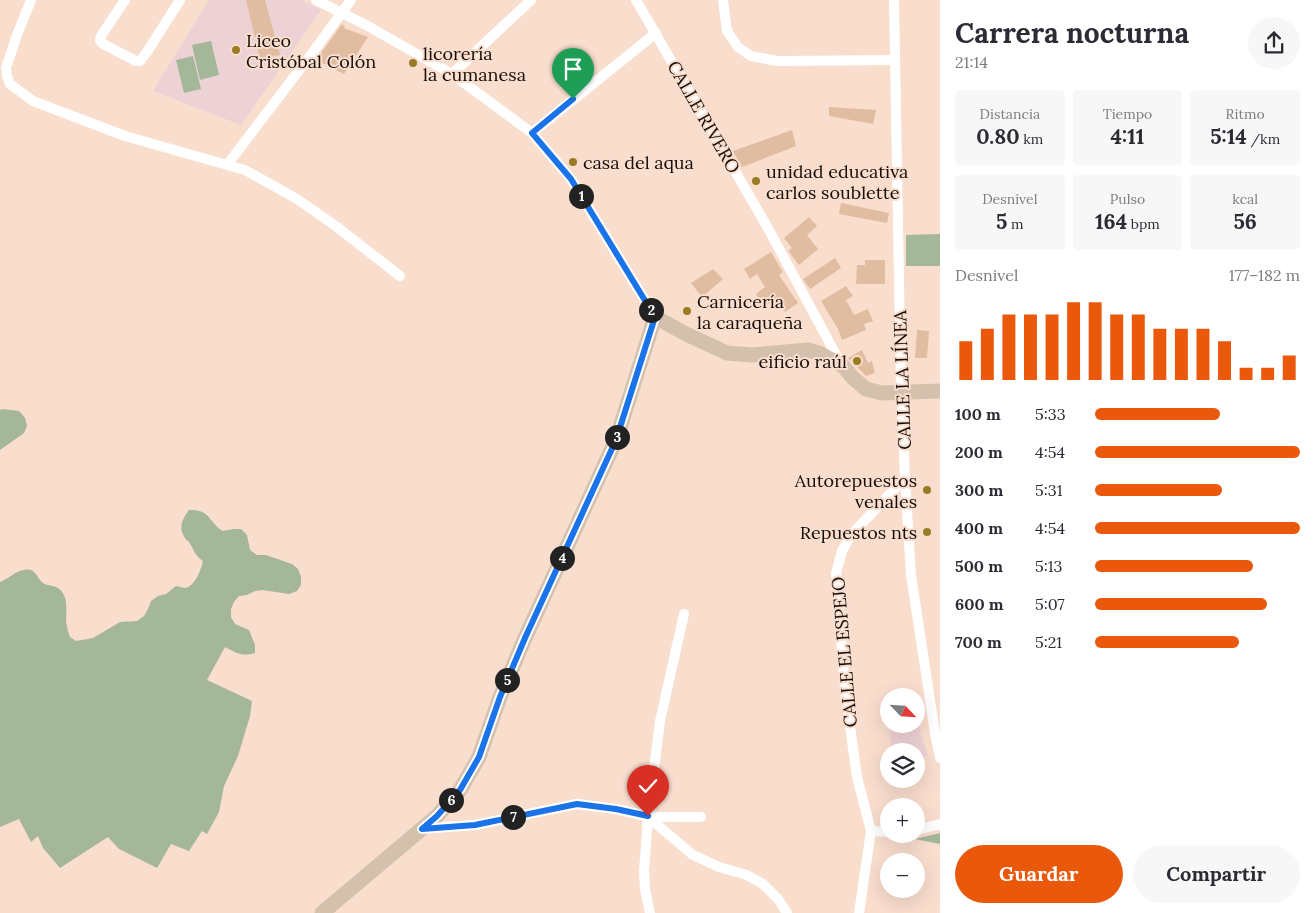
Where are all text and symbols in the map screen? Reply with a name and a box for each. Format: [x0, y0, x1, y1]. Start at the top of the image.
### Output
text: Carrera nocturna [955, 15, 1189, 51]
button: share [1248, 17, 1300, 69]
place label: Liceo Cristóbal Colón [246, 29, 376, 73]
place label: licorería la cumanesa [423, 42, 526, 86]
marker: Liceo Cristóbal Colón [230, 44, 242, 56]
pin [552, 48, 594, 99]
text: 21:14 [955, 52, 988, 72]
icon: arrive [559, 55, 587, 83]
marker: licorería la cumanesa [407, 57, 419, 69]
street label: CALLE RIVERO [662, 57, 746, 177]
text: Distancia [980, 105, 1040, 123]
text: Tiempo [1103, 105, 1152, 123]
text: Ritmo [1226, 105, 1265, 123]
text: 0.80 [976, 123, 1020, 150]
text: 4:11 [1111, 123, 1144, 150]
text: 5:14 [1210, 123, 1247, 150]
text: km [1020, 130, 1043, 148]
text: /km [1247, 130, 1280, 148]
place label: casa del aqua [583, 151, 694, 174]
marker: casa del aqua [567, 156, 579, 168]
place label: unidad educativa carlos soublette [766, 160, 908, 204]
marker: unidad educativa carlos soublette [750, 175, 762, 187]
pin: 1 [568, 184, 594, 208]
text: 1 [579, 187, 584, 205]
text: Desnivel [982, 190, 1037, 208]
text: Pulso [1110, 190, 1145, 208]
text: kcal [1232, 190, 1258, 208]
text: 5 [996, 208, 1007, 235]
text: 164 [1095, 208, 1127, 235]
text: 56 [1233, 208, 1257, 235]
text: m [1007, 215, 1024, 233]
text: bpm [1127, 215, 1160, 233]
text: Desnivel [955, 265, 1018, 285]
text: 177–182 m [1229, 265, 1300, 285]
place label: Carnicería la caraqueña [697, 290, 803, 334]
pin: 2 [638, 298, 664, 322]
text: 2 [648, 301, 655, 319]
marker: Carnicería la caraqueña [681, 305, 693, 317]
street label: CALLE LA LÍNEA [888, 309, 916, 450]
place label: eificio raúl [759, 350, 847, 373]
marker: eificio raúl [851, 355, 863, 367]
text: 100 m [955, 404, 1001, 424]
text: 5:33 [1035, 404, 1066, 424]
pin: 3 [604, 424, 630, 450]
text: 3 [614, 428, 621, 446]
text: 200 m [955, 442, 1003, 462]
text: 4:54 [1035, 442, 1065, 462]
place label: Autorepuestos venales [794, 469, 917, 513]
text: 300 m [955, 480, 1003, 500]
text: 5:31 [1035, 480, 1062, 500]
marker: Autorepuestos venales [921, 484, 933, 496]
text: 400 m [955, 518, 1003, 538]
text: 4:54 [1035, 518, 1065, 538]
place label: Repuestos nts [800, 521, 917, 544]
marker: Repuestos nts [921, 526, 933, 538]
pin: 4 [550, 546, 574, 570]
text: 4 [559, 549, 566, 567]
text: 500 m [955, 556, 1003, 576]
text: 5:13 [1035, 556, 1062, 576]
street label: CALLE EL ESPEJO [826, 576, 862, 728]
text: 600 m [955, 594, 1003, 614]
text: 5:07 [1035, 594, 1065, 614]
text: 700 m [955, 632, 1002, 652]
text: 5:21 [1035, 632, 1062, 652]
pin: 5 [494, 668, 520, 692]
text: 5 [504, 671, 511, 689]
north arrow [880, 688, 925, 732]
map controls [880, 688, 925, 898]
button: layers [880, 743, 925, 788]
pin [627, 765, 669, 816]
icon: check [634, 772, 662, 800]
pin: 6 [438, 788, 464, 812]
text: 6 [447, 791, 456, 809]
button: + [880, 798, 925, 843]
pin: 7 [500, 804, 526, 830]
text: 7 [510, 808, 517, 826]
button: Guardar [955, 845, 1123, 903]
button: Compartir [1133, 845, 1300, 903]
button: − [880, 853, 925, 898]

